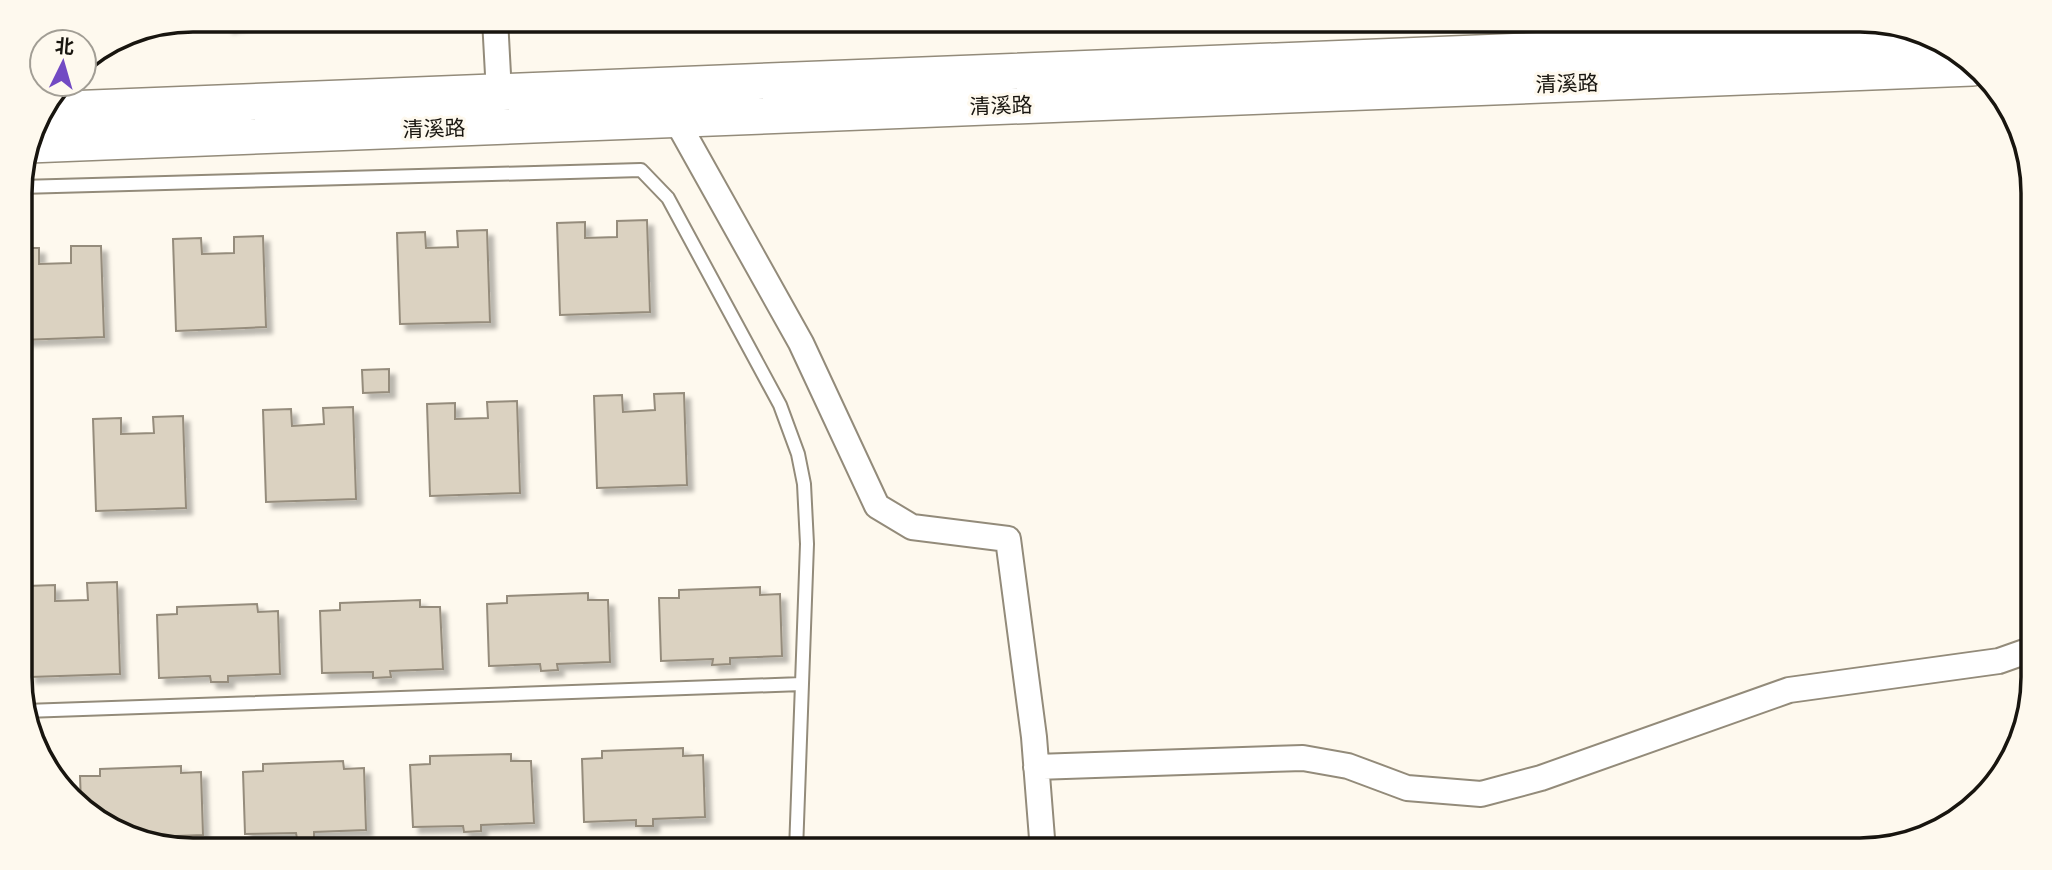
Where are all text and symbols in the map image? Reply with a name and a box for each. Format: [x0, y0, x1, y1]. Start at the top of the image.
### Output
north arrow [28, 28, 98, 98]
text: 北 [54, 33, 75, 59]
street label: 清溪路 [1535, 69, 1599, 97]
street label: 清溪路 [969, 91, 1033, 119]
street label: 清溪路 [402, 114, 466, 142]

